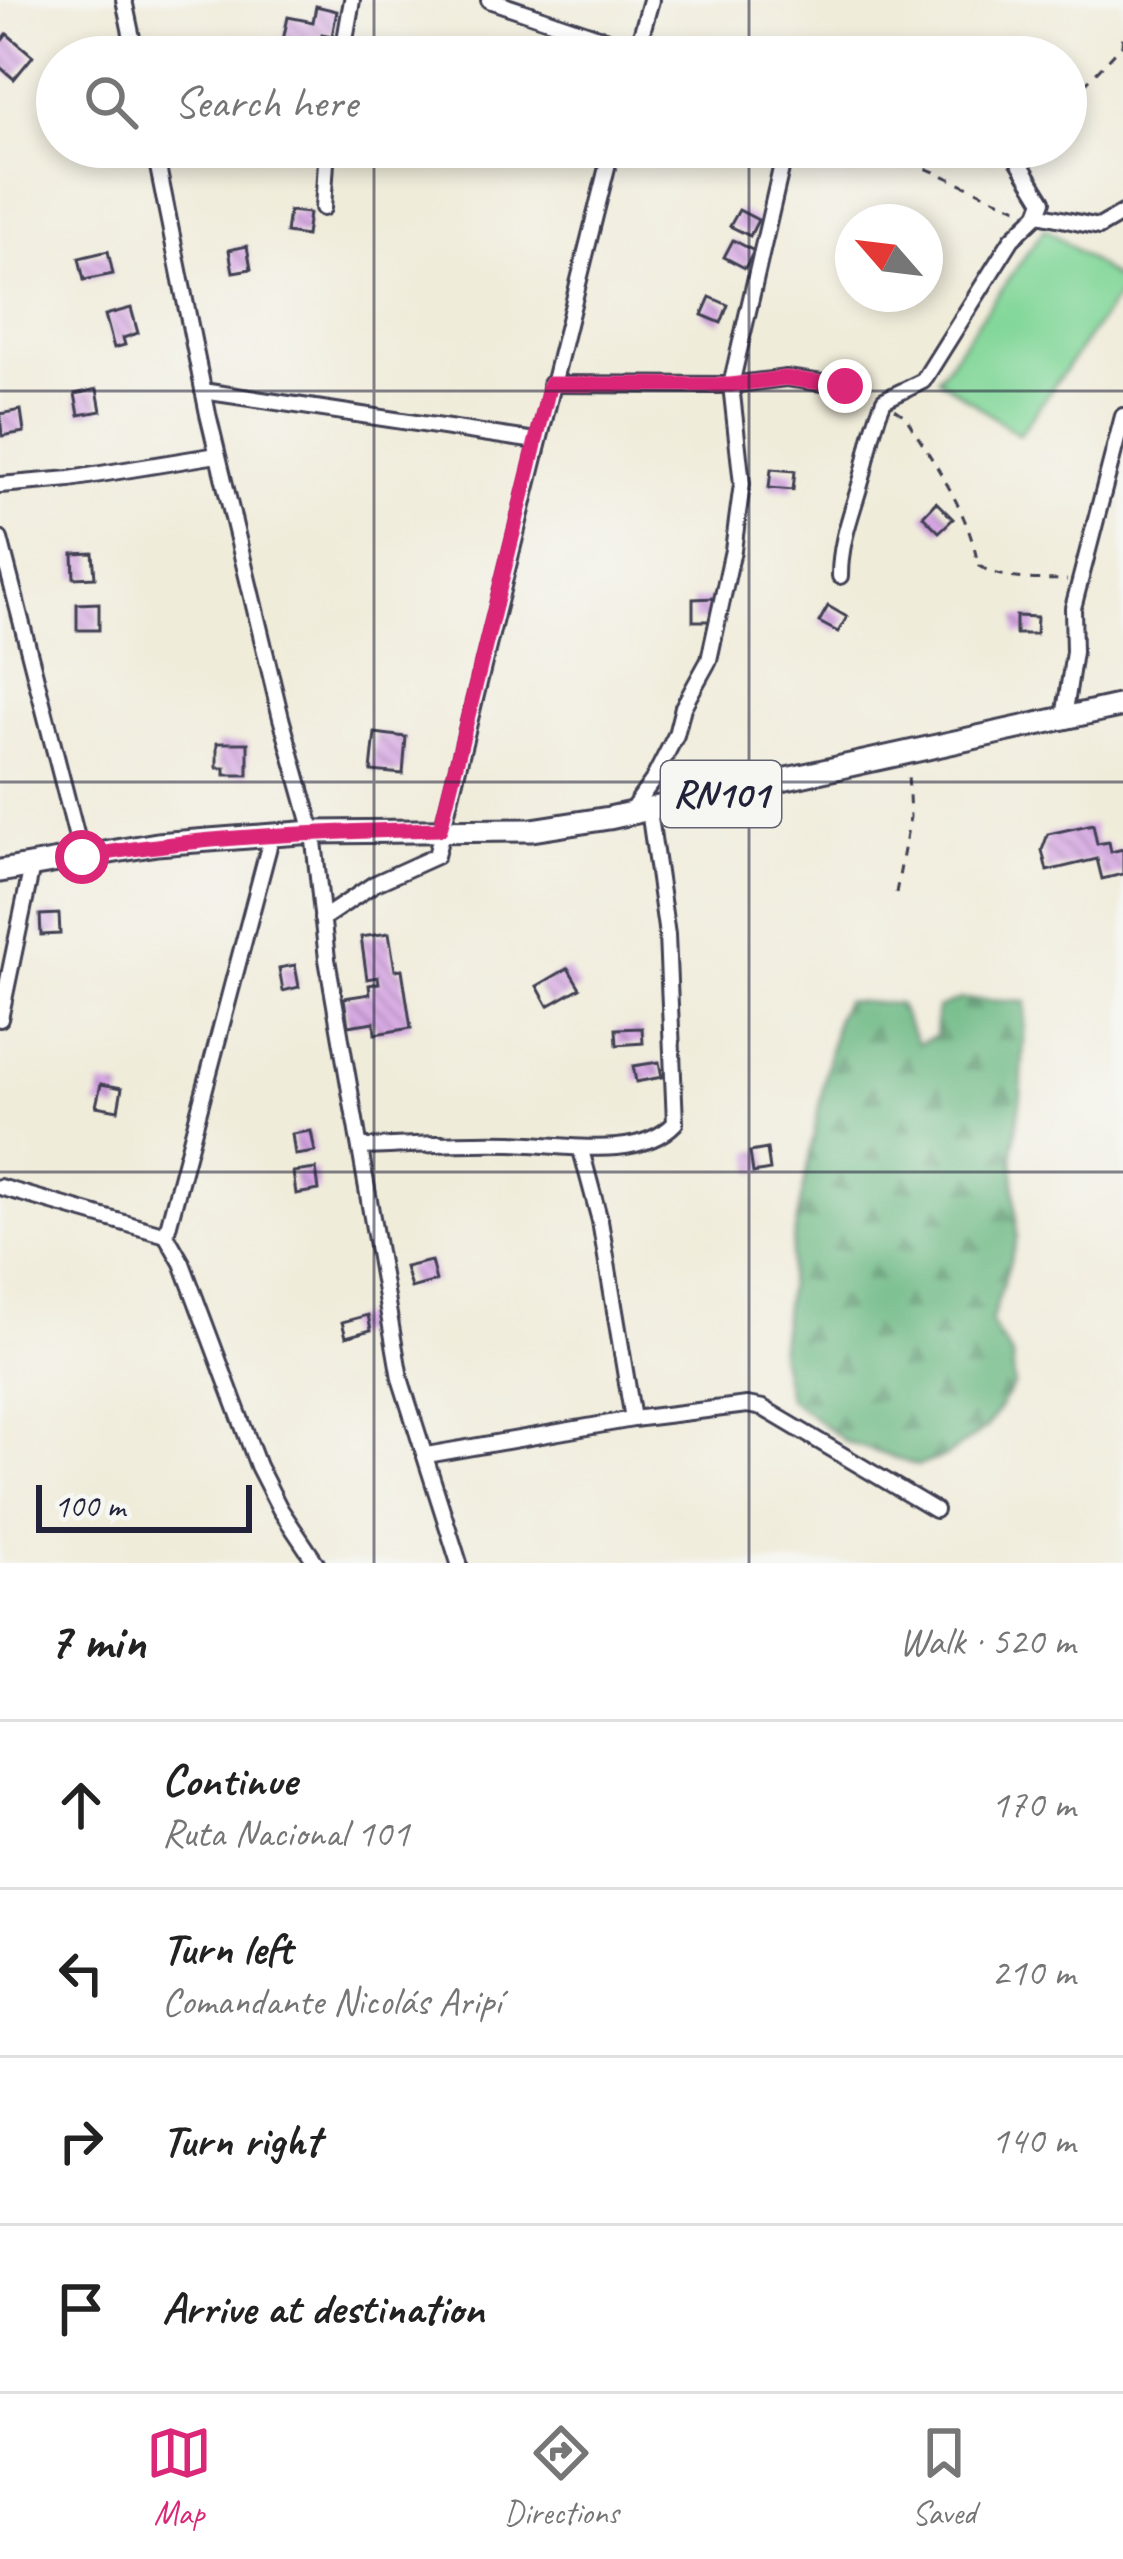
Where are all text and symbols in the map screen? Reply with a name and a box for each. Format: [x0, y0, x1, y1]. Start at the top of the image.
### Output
search box [36, 36, 1087, 168]
icon: search [78, 69, 144, 135]
text: Search here [174, 74, 357, 131]
north arrow [835, 204, 943, 312]
route end [818, 359, 872, 413]
road number: RN101 [661, 761, 781, 827]
route start [55, 830, 109, 884]
scale bar [36, 1479, 252, 1532]
text: 100 m [54, 1485, 125, 1527]
text: 7 min [48, 1609, 146, 1673]
text: Walk · 520 m [899, 1617, 1075, 1666]
text: Continue [162, 1752, 296, 1809]
icon: ahead [48, 1772, 114, 1838]
text: 170 m [991, 1780, 1075, 1829]
text: Ruta Nacional 101 [162, 1809, 409, 1858]
text: Turn left [162, 1920, 292, 1977]
icon: left [48, 1940, 114, 2006]
text: 210 m [991, 1948, 1075, 1997]
text: Comandante Nicolás Aripí [162, 1977, 501, 2026]
icon: right [48, 2108, 114, 2174]
text: Turn right [162, 2112, 320, 2169]
text: 140 m [991, 2116, 1075, 2165]
icon: arrive [48, 2276, 114, 2342]
text: Arrive at destination [162, 2280, 484, 2337]
tab: Map [146, 2420, 212, 2534]
tab: Directions [504, 2420, 619, 2534]
tab: Saved [911, 2420, 977, 2534]

